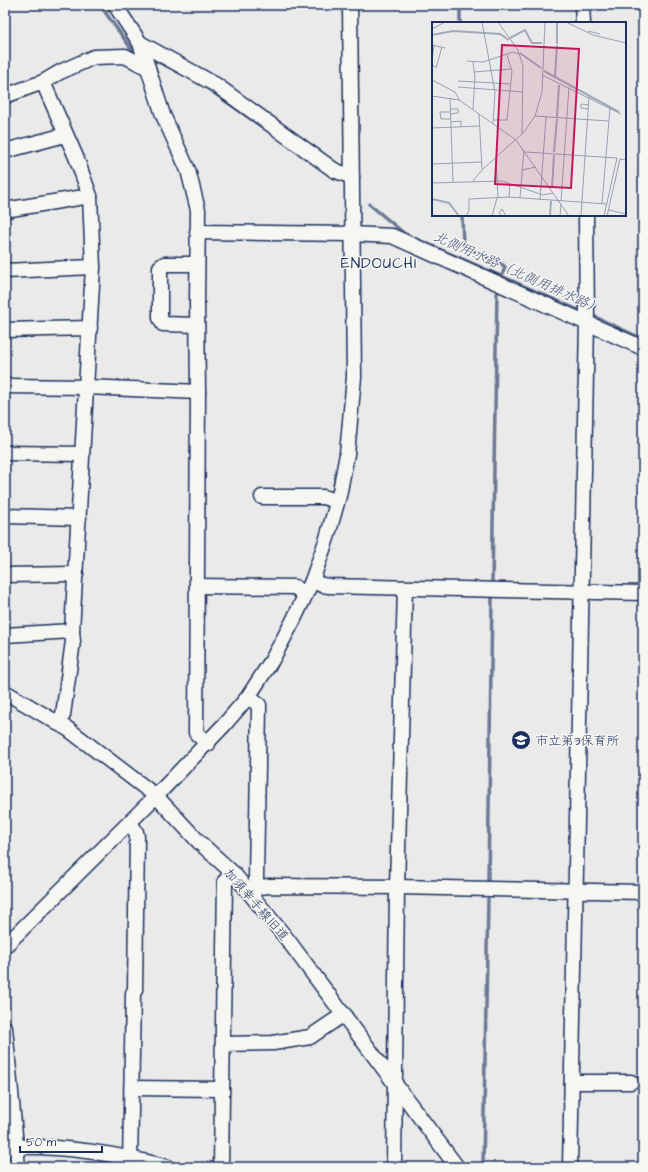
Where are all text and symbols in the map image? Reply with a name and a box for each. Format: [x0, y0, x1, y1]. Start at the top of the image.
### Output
inset map [432, 22, 626, 216]
water label: 北側用水路（北側用排水路） [430, 227, 605, 319]
district label: ENDOUCHI [341, 253, 417, 274]
school or university icon: 市立第3保育所 [510, 729, 532, 751]
place label: 市立第3保育所 [535, 732, 620, 750]
street label: 加須幸手線旧道 [220, 864, 293, 945]
scale bar [20, 1128, 102, 1154]
text: 50 m [26, 1134, 57, 1151]

